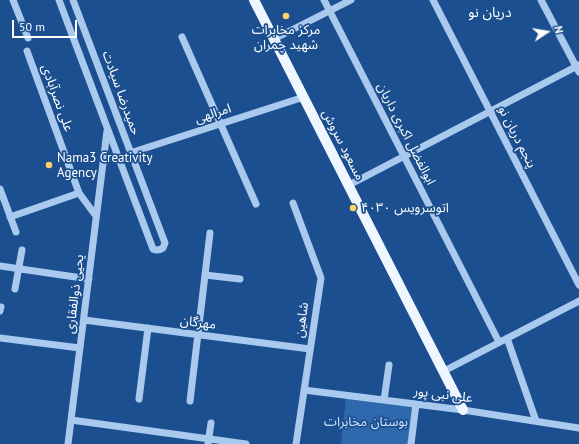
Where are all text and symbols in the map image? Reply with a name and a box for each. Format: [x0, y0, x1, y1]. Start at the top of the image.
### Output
district label: دریان نو [468, 5, 512, 21]
marker: مرکز مخابرات شهید چمران [281, 11, 291, 21]
scale bar [14, 12, 79, 38]
north arrow [527, 12, 567, 52]
text: 50 m [19, 19, 45, 34]
place label: مرکز مخابرات شهید چمران [252, 22, 320, 53]
text: N [551, 25, 566, 34]
street label: حمیدرضا سیادت [99, 49, 143, 137]
street label: علی نصرآبادی [38, 62, 76, 134]
street label: ابوالفضل اکبری داریان [373, 80, 439, 188]
street label: امرالهی [193, 101, 233, 127]
street label: پنجم دریان‌ نو [495, 103, 539, 171]
street label: مسعود سروش [318, 107, 368, 183]
place label: Nama3 Creativity Agency [57, 150, 153, 181]
marker: Nama3 Creativity Agency [44, 160, 54, 170]
place label: اتوسرویس ۴۰۳۰ [361, 200, 449, 216]
marker: اتوسرویس ۴۰۳۰ [348, 203, 358, 213]
street label: یحیی ذوالفقاری [62, 253, 88, 335]
street label: شاهین [292, 301, 312, 339]
street label: مهرگان [179, 313, 217, 333]
street label: علی نبی پور [413, 384, 473, 406]
park label: بوستان مخابرات [324, 414, 408, 430]

